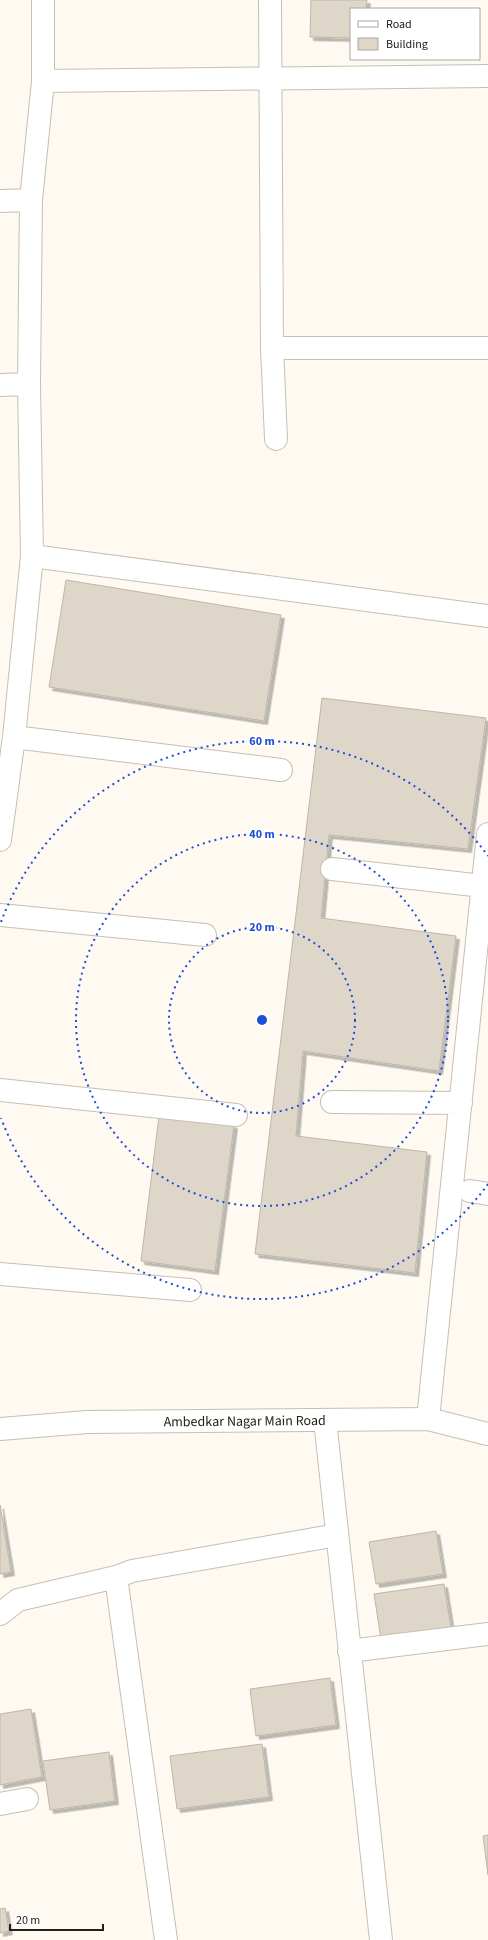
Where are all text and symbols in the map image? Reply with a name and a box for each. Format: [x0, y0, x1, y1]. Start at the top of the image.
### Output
legend [350, 8, 480, 60]
text: Road [386, 16, 412, 33]
text: Building [386, 36, 428, 53]
text: 60 m [249, 733, 275, 750]
text: 40 m [249, 826, 275, 843]
text: 20 m [249, 919, 275, 936]
centre of rings [255, 1013, 269, 1027]
street label: Ambedkar Nagar Main Road [164, 1411, 326, 1432]
scale bar [10, 1906, 103, 1932]
text: 20 m [16, 1912, 40, 1929]

